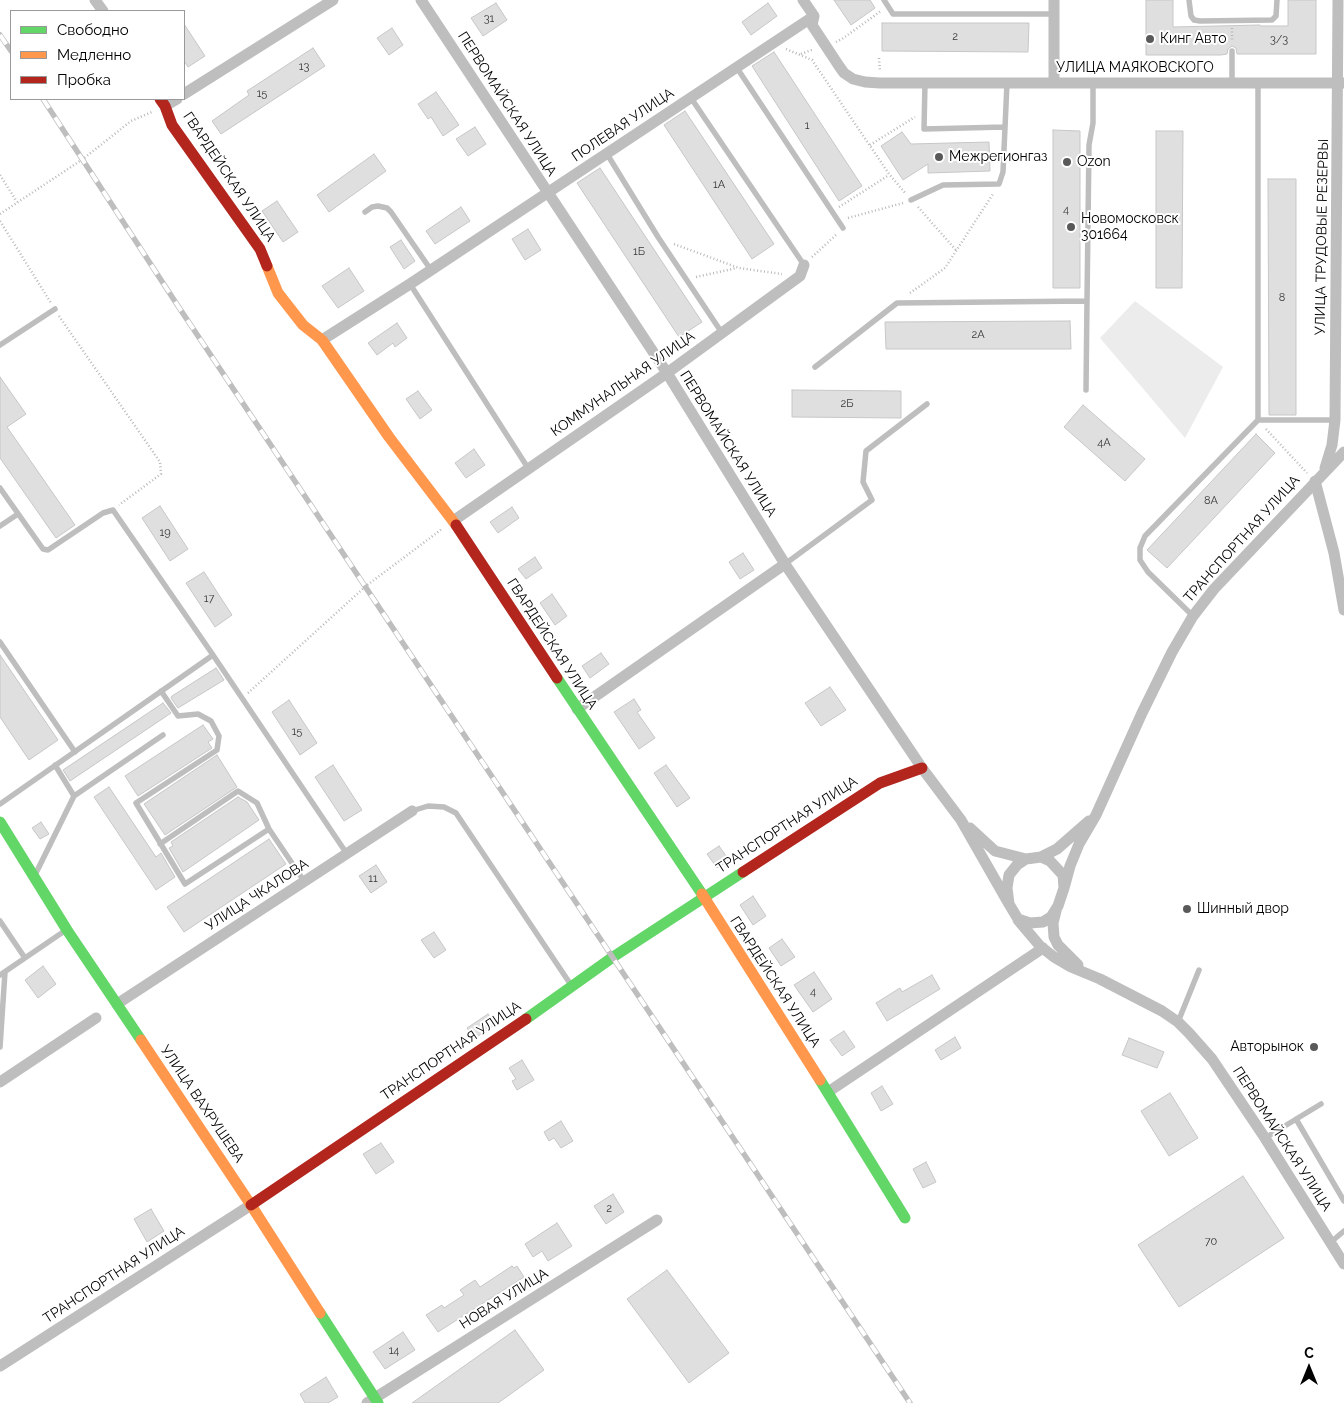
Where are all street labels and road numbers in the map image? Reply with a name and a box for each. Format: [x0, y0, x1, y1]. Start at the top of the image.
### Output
street label: ПЕРВОМАЙСКАЯ УЛИЦА [454, 29, 560, 179]
street label: УЛИЦА МАЯКОВСКОГО [1056, 60, 1214, 76]
street label: ПОЛЕВАЯ УЛИЦА [569, 85, 677, 165]
street label: ГВАРДЕЙСКАЯ УЛИЦА [179, 109, 279, 245]
street label: УЛИЦА ТРУДОВЫЕ РЕЗЕРВЫ [1312, 139, 1332, 335]
street label: КОММУНАЛЬНАЯ УЛИЦА [548, 328, 698, 440]
street label: ПЕРВОМАЙСКАЯ УЛИЦА [676, 368, 780, 520]
street label: ТРАНСПОРТНАЯ УЛИЦА [1180, 472, 1304, 606]
street label: ГВАРДЕЙСКАЯ УЛИЦА [503, 575, 601, 713]
street label: ТРАНСПОРТНАЯ УЛИЦА [713, 773, 861, 877]
street label: УЛИЦА ЧКАЛОВА [202, 855, 312, 935]
street label: ГВАРДЕЙСКАЯ УЛИЦА [726, 913, 824, 1051]
street label: ТРАНСПОРТНАЯ УЛИЦА [378, 998, 524, 1104]
street label: УЛИЦА ВАХРУШЕВА [156, 1042, 248, 1166]
street label: ПЕРВОМАЙСКАЯ УЛИЦА [1229, 1064, 1335, 1214]
street label: ТРАНСПОРТНАЯ УЛИЦА [40, 1223, 188, 1327]
street label: НОВАЯ УЛИЦА [457, 1265, 551, 1333]

